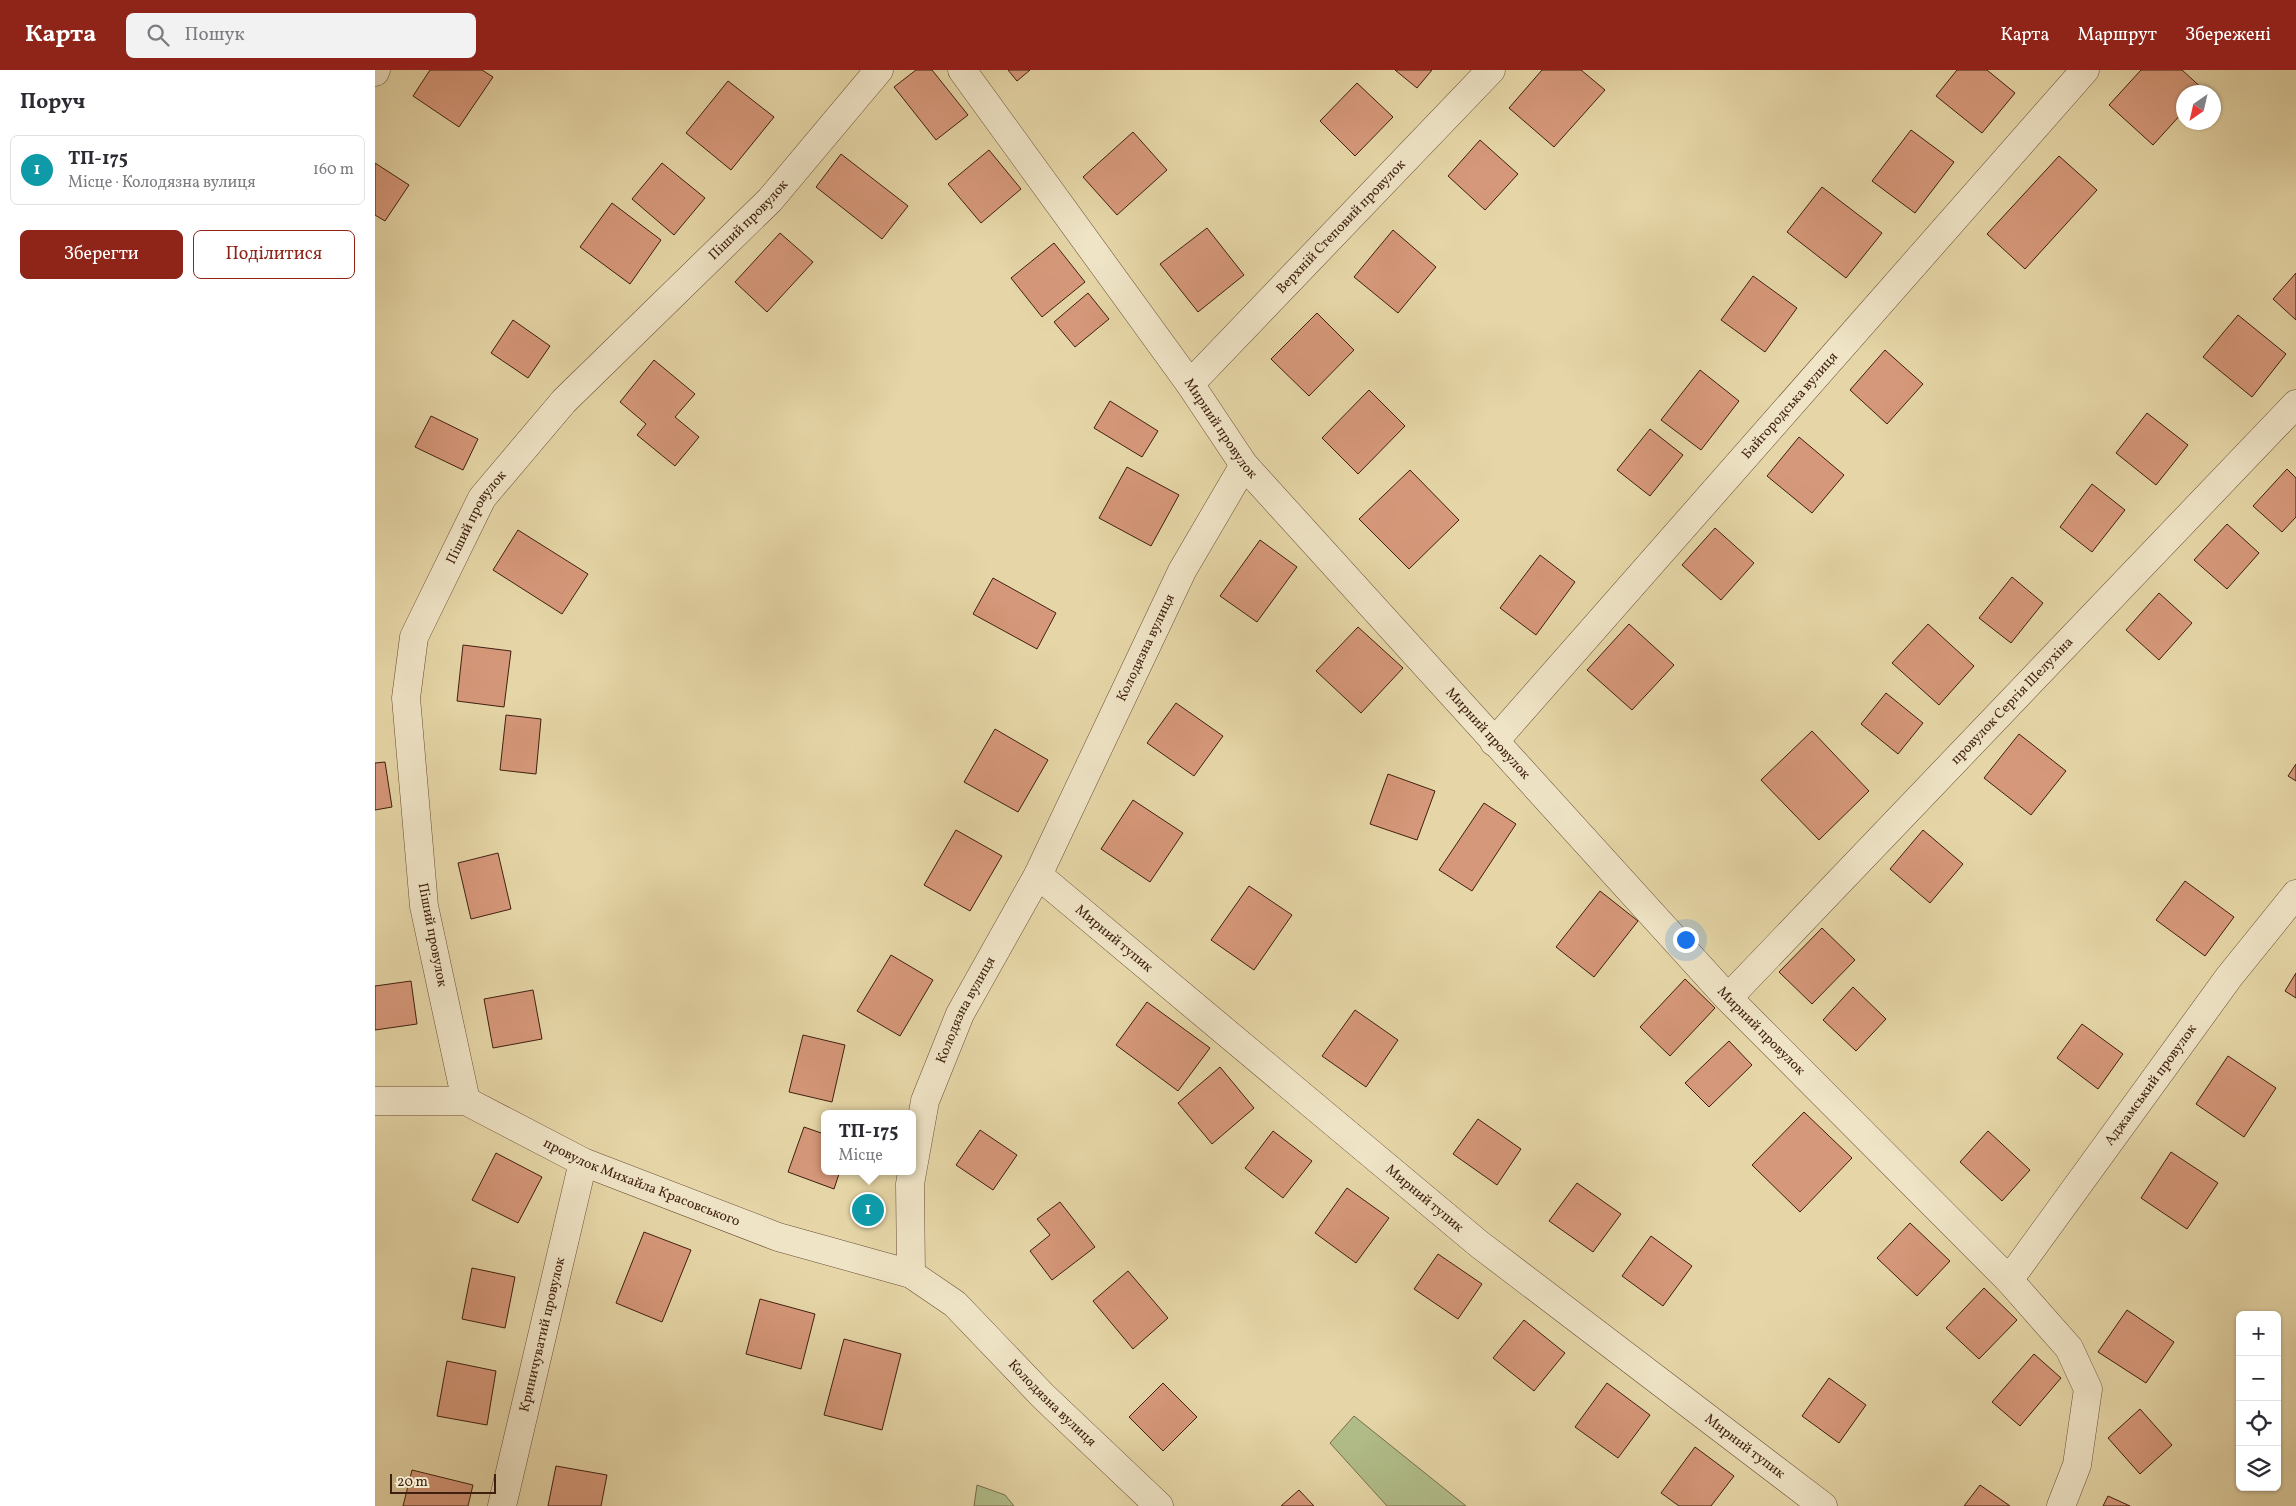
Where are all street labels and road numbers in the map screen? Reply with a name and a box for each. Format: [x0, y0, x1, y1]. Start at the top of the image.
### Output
street label: Верхній Степовий провулок [1272, 155, 1410, 298]
street label: Піший провулок [704, 175, 793, 264]
street label: Байгородська вулиця [1737, 348, 1842, 463]
street label: Мирний провулок [1179, 375, 1262, 483]
street label: Піший провулок [442, 466, 511, 567]
street label: Колодязна вулиця [1112, 591, 1179, 705]
street label: провулок Сергія Шелухіна [1946, 633, 2078, 769]
street label: Мирний провулок [1441, 683, 1535, 784]
street label: Піший провулок [413, 881, 452, 989]
street label: Мирний тупик [1071, 900, 1157, 977]
street label: Колодязна вулиця [932, 953, 1000, 1066]
street label: Мирний провулок [1713, 982, 1810, 1080]
street label: Аджамський провулок [2100, 1020, 2201, 1150]
street label: провулок Михайла Красовського [540, 1133, 743, 1231]
street label: Мирний тупик [1381, 1160, 1468, 1237]
street label: Криничуватий провулок [515, 1255, 570, 1414]
street label: Колодязна вулиця [1004, 1355, 1100, 1451]
street label: Мирний тупик [1701, 1410, 1789, 1483]

